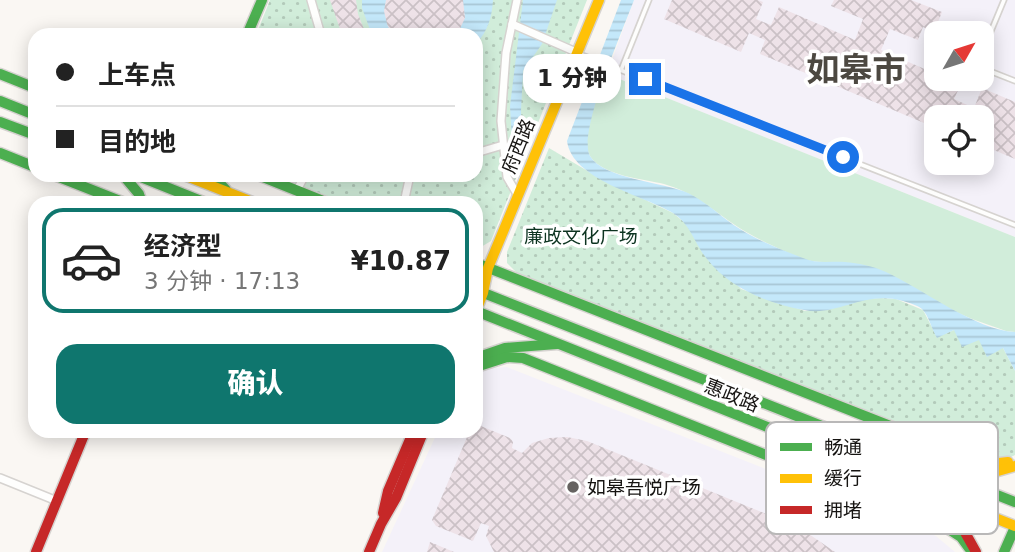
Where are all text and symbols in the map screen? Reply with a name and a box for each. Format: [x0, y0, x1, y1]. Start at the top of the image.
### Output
north arrow [924, 21, 994, 91]
map controls [924, 21, 994, 175]
district label: 如皋市 [807, 50, 906, 89]
callout: 1 分钟 [522, 55, 620, 104]
text: 上车点 [98, 60, 176, 90]
route end [629, 63, 661, 95]
text: 1 分钟 [537, 65, 607, 91]
button: locate [924, 105, 994, 175]
street label: 府西路 [497, 115, 539, 177]
text: 目的地 [98, 127, 176, 157]
route start [827, 141, 859, 173]
park label: 廉政文化广场 [524, 225, 638, 247]
icon: car [60, 229, 123, 292]
text: 经济型 [144, 231, 222, 261]
text: ¥10.87 [351, 246, 451, 276]
text: 3 分钟 · 17:13 [144, 268, 300, 294]
button: 确认 [56, 344, 455, 424]
street label: 惠政路 [701, 374, 763, 416]
legend [766, 422, 998, 534]
text: 畅通 [824, 436, 862, 458]
text: 缓行 [824, 467, 862, 489]
place label: 如皋吾悦广场 [587, 476, 701, 498]
marker: 如皋吾悦广场 [565, 479, 581, 495]
text: 拥堵 [824, 499, 862, 521]

